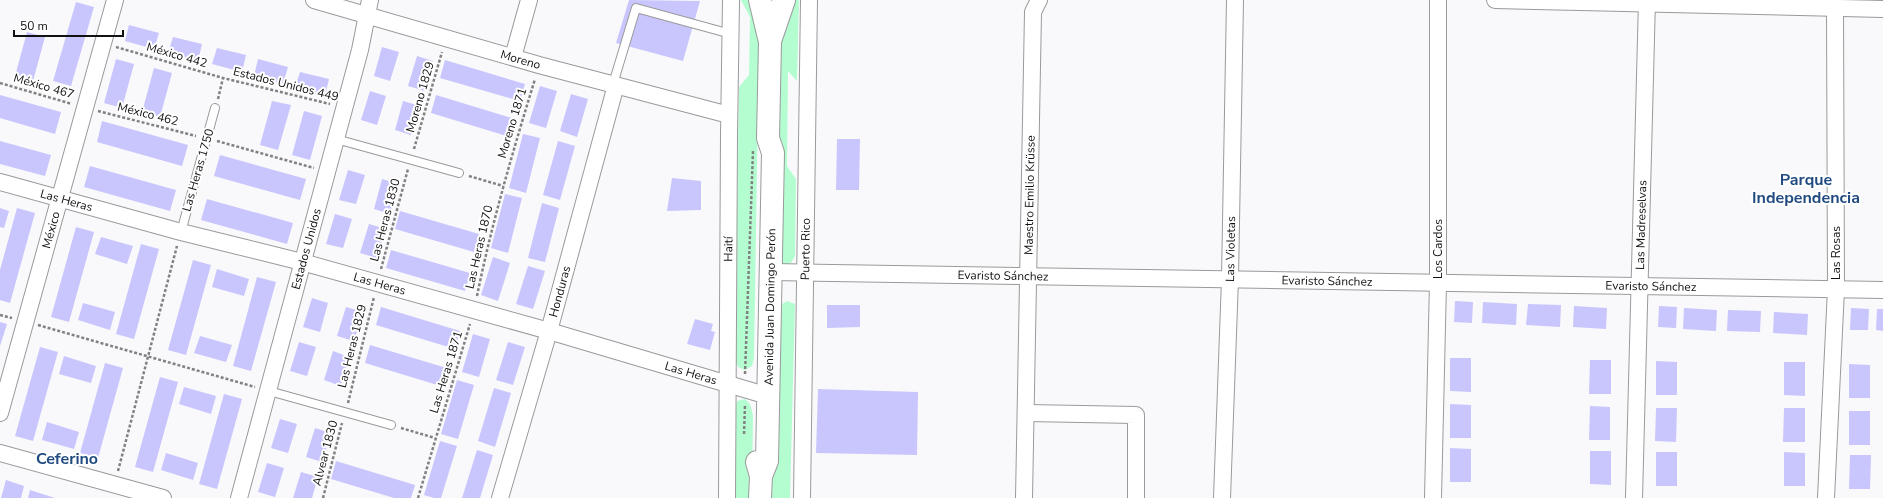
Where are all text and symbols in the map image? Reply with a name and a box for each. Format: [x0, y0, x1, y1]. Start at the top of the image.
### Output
scale bar [14, 12, 123, 38]
text: 50 m [20, 18, 48, 34]
street label: México 442 [145, 39, 209, 71]
street label: Moreno [499, 46, 543, 73]
street label: Moreno 1829 [402, 60, 438, 134]
street label: Estados Unidos 449 [232, 63, 340, 105]
street label: México 467 [12, 70, 76, 102]
street label: Moreno 1871 [494, 86, 530, 160]
street label: México 462 [116, 99, 180, 129]
street label: Las Heras 1750 [179, 127, 217, 213]
street label: Maestro Emilio Krüsse [1021, 135, 1039, 255]
district label: Parque Independencia [1752, 169, 1860, 209]
street label: Las Heras 1830 [366, 177, 404, 263]
street label: Las Madreselvas [1632, 180, 1650, 270]
street label: Las Heras [38, 186, 95, 215]
street label: Las Heras 1870 [462, 204, 496, 290]
street label: Estados Unidos [288, 206, 325, 291]
street label: México [38, 209, 64, 250]
street label: Las Violetas [1222, 216, 1239, 282]
street label: Puerto Rico [797, 218, 814, 280]
street label: Los Cardos [1430, 219, 1446, 279]
street label: Las Rosas [1828, 226, 1844, 280]
street label: Avenida Juan Domingo Perón [761, 228, 779, 386]
street label: Haití [720, 235, 736, 262]
street label: Honduras [545, 264, 574, 319]
street label: Evaristo Sánchez [957, 267, 1049, 284]
street label: Las Heras [352, 269, 408, 299]
street label: Evaristo Sánchez [1281, 272, 1373, 290]
street label: Evaristo Sánchez [1605, 278, 1697, 295]
street label: Las Heras 1829 [334, 303, 370, 389]
street label: Las Heras 1871 [426, 329, 466, 415]
street label: Las Heras [663, 358, 719, 388]
street label: Alvear 1830 [309, 418, 341, 488]
district label: Ceferino [36, 448, 98, 470]

